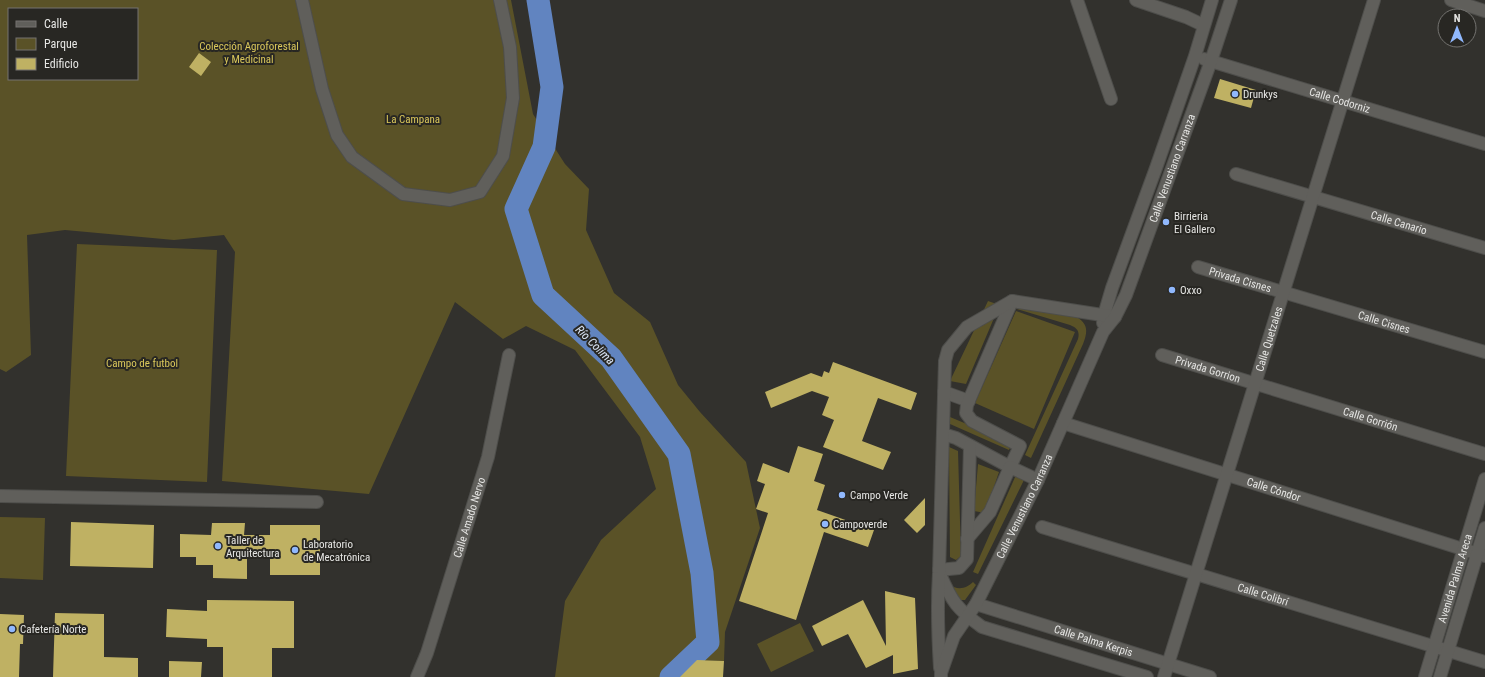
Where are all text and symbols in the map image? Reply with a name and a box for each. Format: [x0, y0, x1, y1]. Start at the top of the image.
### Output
legend [8, 8, 138, 80]
north arrow [1437, 8, 1477, 48]
text: N [1454, 12, 1461, 25]
text: Calle [44, 17, 68, 31]
text: Parque [44, 37, 78, 51]
park label: Colección Agroforestal y Medicinal [199, 40, 299, 66]
text: Edificio [44, 57, 79, 71]
street label: Calle Codorniz [1308, 85, 1372, 116]
place label: Drunkys [1243, 88, 1278, 101]
marker: Drunkys [1230, 89, 1240, 99]
street label: Calle Venustiano Carranza [1147, 112, 1198, 224]
park label: La Campana [386, 113, 440, 126]
street label: Calle Canario [1369, 208, 1429, 238]
place label: Birrieria El Gallero [1174, 210, 1216, 236]
marker: Birrieria El Gallero [1161, 217, 1171, 227]
street label: Privada Cisnes [1207, 265, 1273, 295]
place label: Oxxo [1180, 284, 1202, 297]
marker: Oxxo [1167, 285, 1177, 295]
street label: Calle Quetzales [1253, 305, 1286, 373]
street label: Calle Cisnes [1356, 309, 1411, 336]
water label: Río Colima [573, 323, 617, 367]
street label: Privada Gorrion [1174, 353, 1242, 386]
park label: Campo de futbol [106, 357, 178, 370]
street label: Calle Gorrión [1341, 405, 1399, 434]
street label: Calle Venustiano Carranza [994, 452, 1055, 561]
street label: Calle Amado Nervo [451, 475, 488, 559]
street label: Calle Cóndor [1245, 475, 1303, 505]
place label: Campo Verde [850, 489, 908, 502]
marker: Campo Verde [837, 490, 847, 500]
place label: Campoverde [833, 518, 887, 531]
marker: Campoverde [820, 519, 830, 529]
street label: Avenida Palma Areca [1436, 533, 1475, 625]
place label: Taller de Arquitectura [226, 534, 279, 560]
place label: Laboratorio de Mecatrónica [303, 538, 370, 564]
marker: Taller de Arquitectura [213, 541, 223, 551]
marker: Laboratorio de Mecatrónica [290, 545, 300, 555]
street label: Calle Colibrí [1236, 581, 1290, 609]
place label: Cafetería Norte [20, 623, 87, 636]
street label: Calle Palma Kerpis [1052, 623, 1134, 659]
marker: Cafetería Norte [7, 624, 17, 634]

